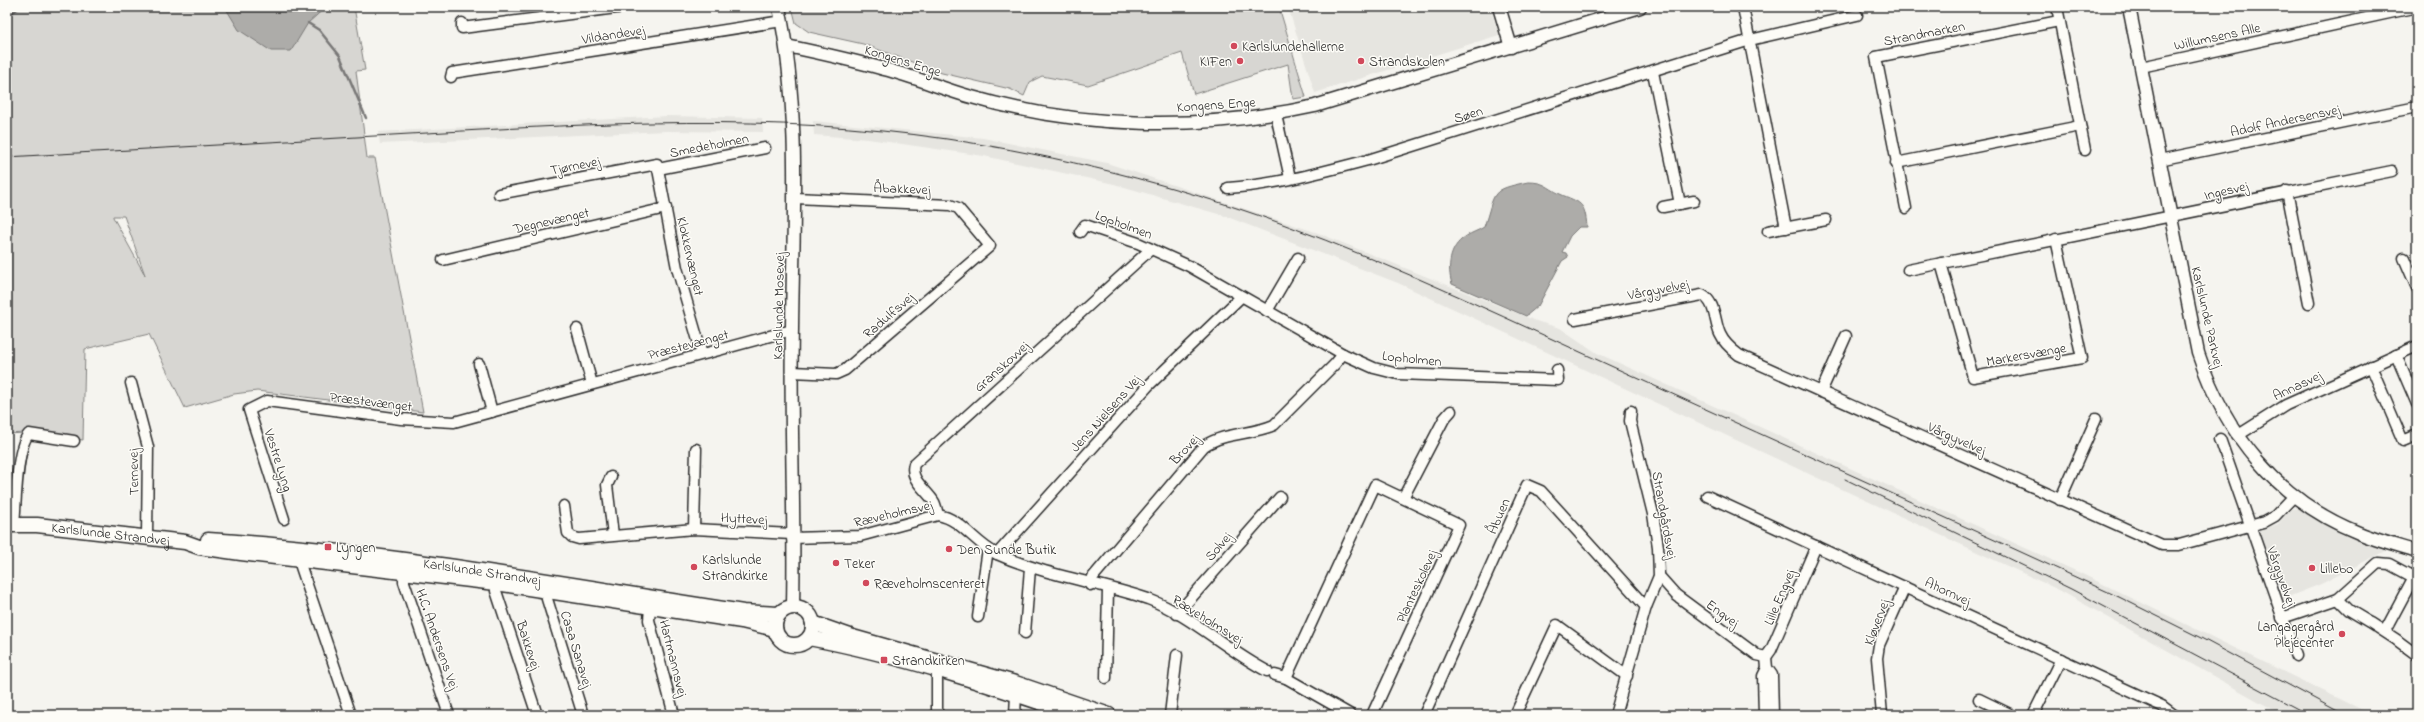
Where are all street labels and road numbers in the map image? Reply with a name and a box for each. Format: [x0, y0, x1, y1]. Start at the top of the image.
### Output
street label: Strandmarken [1882, 16, 1967, 53]
street label: Willumsens Alle [2172, 18, 2263, 57]
street label: Vildandevej [579, 20, 647, 51]
street label: Kongens Enge [861, 40, 944, 84]
street label: Kongens Enge [1176, 92, 1257, 120]
street label: Adolf Andersensvej [2228, 99, 2343, 143]
street label: Søen [1451, 101, 1486, 130]
street label: Smedeholmen [668, 128, 751, 164]
street label: Tjørnevej [548, 151, 603, 182]
street label: Ingesvej [2202, 176, 2252, 208]
street label: Åbakkevej [873, 177, 932, 201]
street label: Degnevænget [510, 202, 592, 242]
street label: Lopholmen [1092, 205, 1155, 245]
street label: Klokkervænget [669, 215, 709, 298]
street label: Karlslunde Mosevej [768, 251, 791, 360]
street label: Karlslunde Parkvej [2185, 265, 2229, 371]
street label: Vårgyvelvej [1625, 274, 1692, 308]
street label: Radulfsvej [859, 287, 920, 344]
street label: Præstevænget [646, 325, 732, 367]
street label: Granskovvej [970, 336, 1035, 398]
street label: Markersvænge [1985, 338, 2069, 374]
street label: Lopholmen [1381, 346, 1443, 373]
street label: Annasvej [2270, 365, 2327, 407]
street label: Jens Nielsens Vej [1066, 370, 1147, 457]
street label: Præstevænget [328, 387, 414, 419]
street label: Vårgyvelvej [1923, 417, 1990, 463]
street label: Vestre Lyng [256, 425, 298, 495]
street label: Brovej [1164, 429, 1206, 471]
street label: Ternevej [124, 447, 145, 496]
street label: Strandgårdsvej [1645, 470, 1682, 562]
street label: Ræveholmsvej [852, 495, 936, 534]
street label: Åbuen [1481, 495, 1517, 538]
street label: Hyttevej [720, 508, 769, 532]
street label: Karlslunde Strandvej [50, 518, 172, 552]
street label: Solvej [1200, 527, 1239, 566]
street label: Vårgyvelvej [2259, 543, 2301, 611]
street label: Planteskolevej [1391, 545, 1444, 627]
street label: Karlslunde Strandvej [422, 554, 543, 592]
street label: Lille Engvej [1759, 565, 1803, 629]
street label: Ahornvej [1921, 573, 1975, 613]
street label: H.C. Andersens Vej [409, 586, 464, 694]
street label: Ræveholmsvej [1168, 590, 1248, 651]
street label: Engvej [1701, 595, 1744, 635]
street label: Kløvervej [1859, 595, 1896, 649]
street label: Casa Sanavej [554, 608, 598, 692]
street label: Bakkevej [509, 617, 546, 674]
street label: Hartmannsvej [653, 617, 693, 700]

